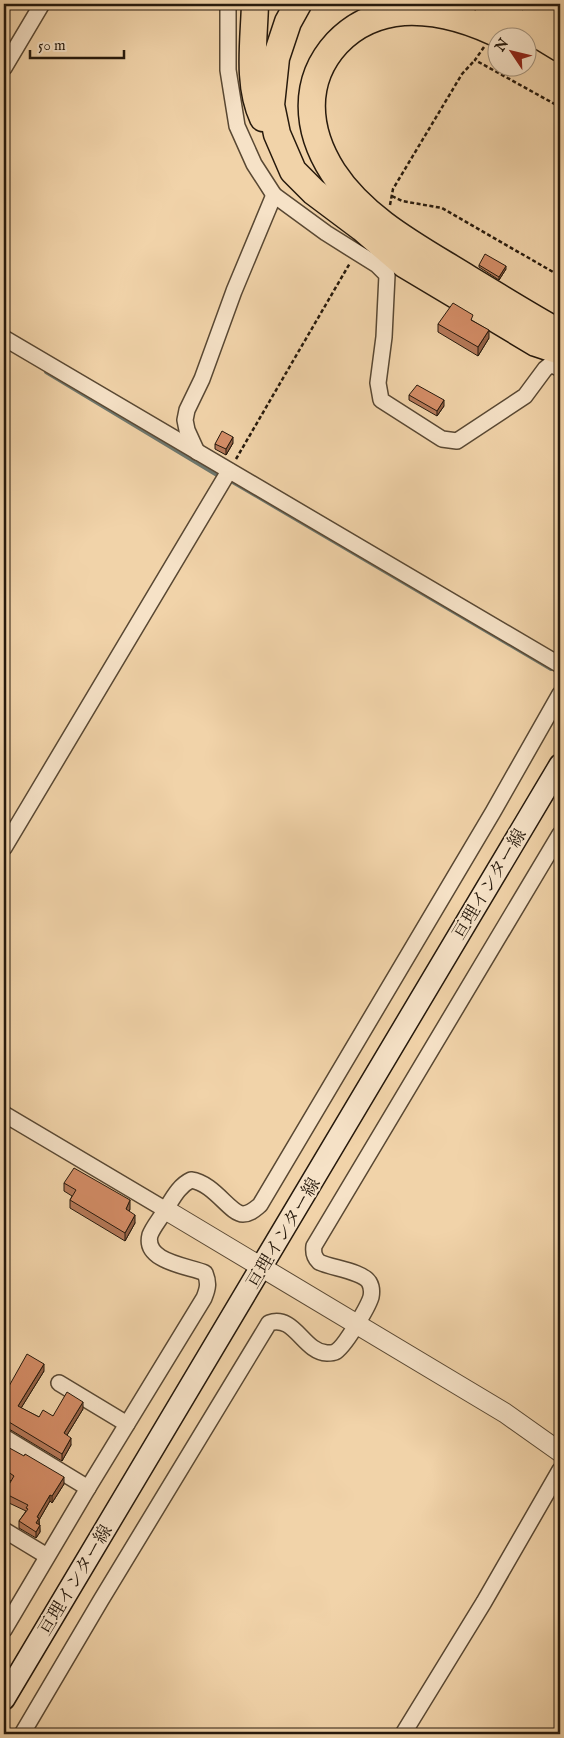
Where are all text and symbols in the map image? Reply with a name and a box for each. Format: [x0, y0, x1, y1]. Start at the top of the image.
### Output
scale bar [30, 28, 124, 60]
north arrow [486, 28, 536, 78]
text: N [491, 35, 513, 56]
text: 50 m [38, 36, 66, 55]
street label: 亘理インター線 [448, 825, 532, 944]
street label: 亘理インター線 [242, 1174, 326, 1293]
street label: 亘理インター線 [34, 1521, 118, 1640]

